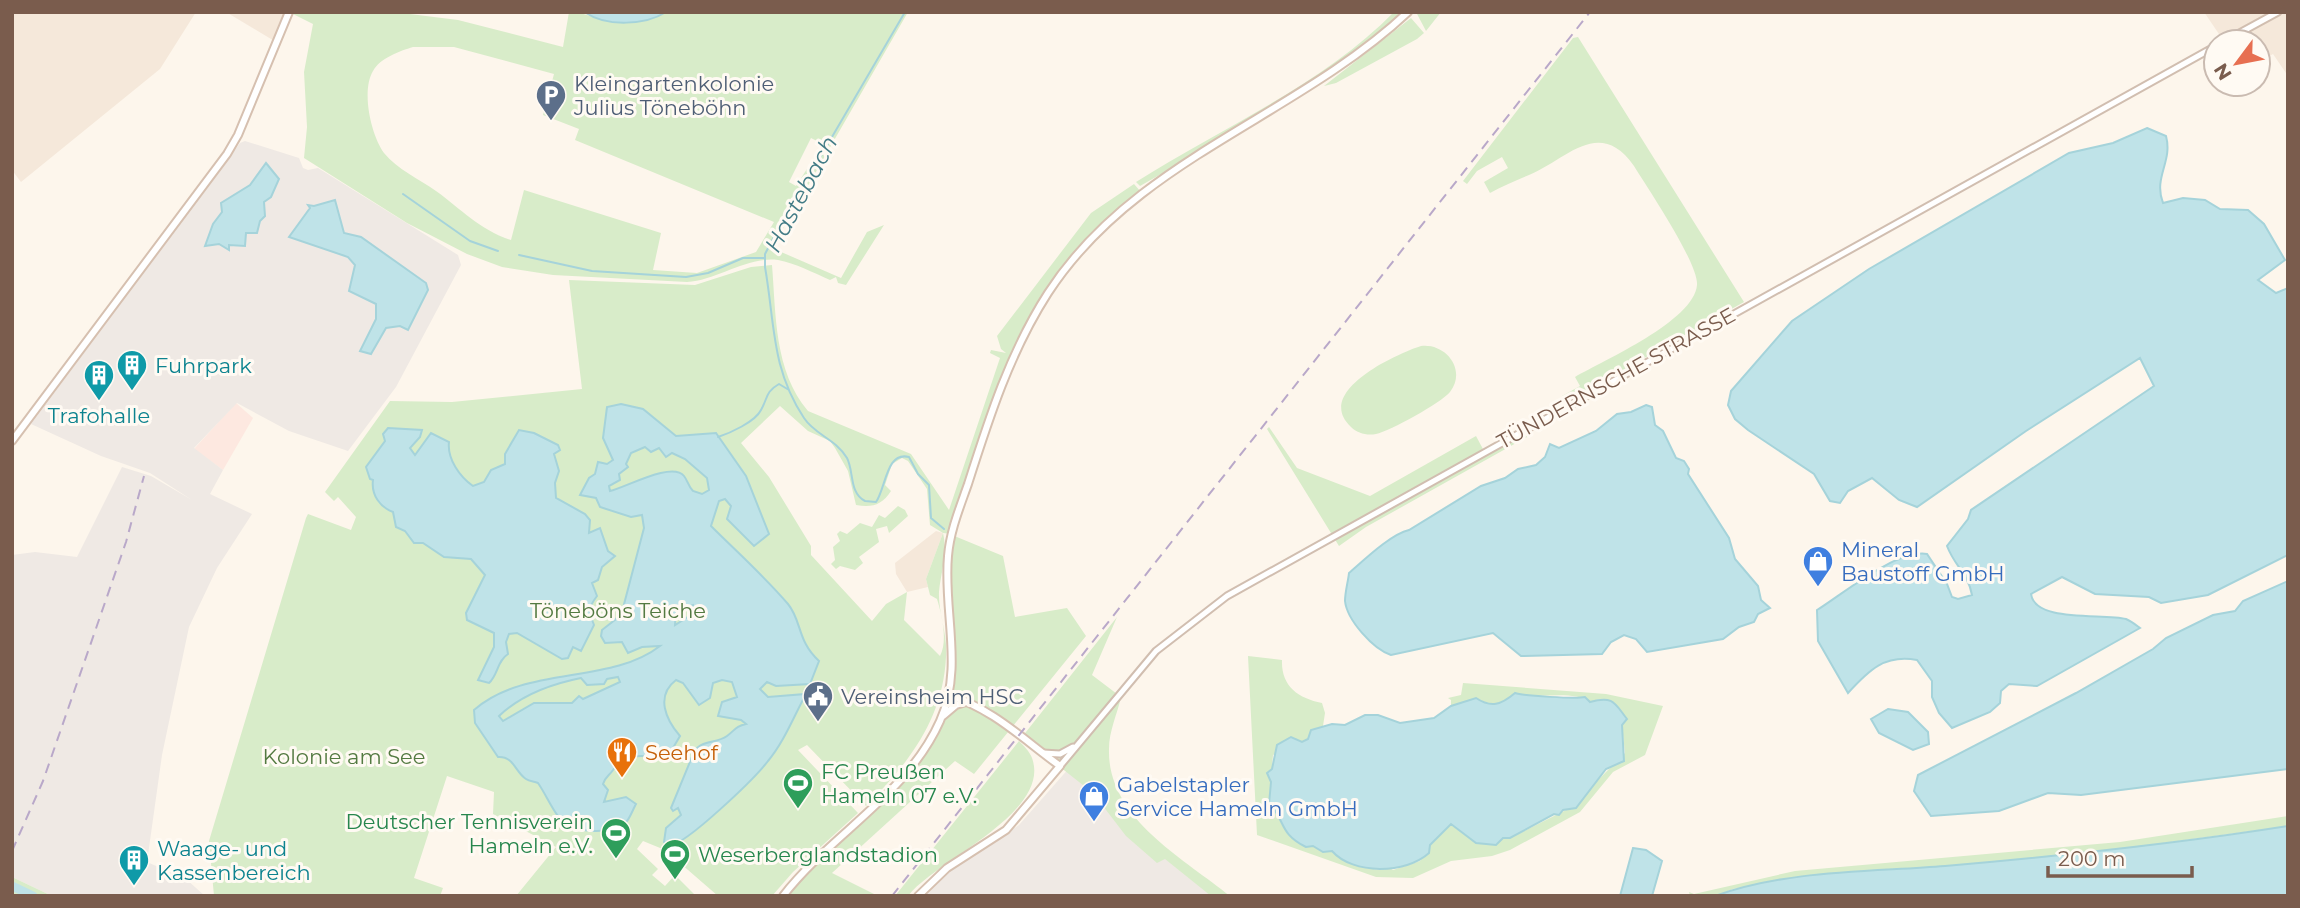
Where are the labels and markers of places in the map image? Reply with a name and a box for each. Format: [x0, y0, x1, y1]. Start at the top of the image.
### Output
place label: Kleingartenkolonie Julius Töneböhn [573, 71, 774, 120]
parking icon: Kleingartenkolonie Julius Töneböhn [534, 78, 568, 122]
building icon: Fuhrpark [115, 348, 149, 392]
place label: Fuhrpark [155, 353, 252, 378]
building icon: Trafohalle [82, 358, 116, 402]
place label: Trafohalle [48, 403, 150, 428]
place label: Mineral Baustoff GmbH [1841, 537, 2005, 586]
shop icon: Mineral Baustoff GmbH [1801, 544, 1835, 588]
public building icon: Vereinsheim HSC [801, 679, 835, 723]
place label: Vereinsheim HSC [841, 684, 1023, 709]
restaurant icon: Seehof [605, 735, 639, 779]
place label: Seehof [645, 740, 719, 765]
place label: FC Preußen Hameln 07 e.V. [821, 759, 977, 808]
sports icon: FC Preußen Hameln 07 e.V. [781, 766, 815, 810]
place label: Gabelstapler Service Hameln GmbH [1117, 772, 1358, 821]
shop icon: Gabelstapler Service Hameln GmbH [1077, 779, 1111, 823]
place label: Deutscher Tennisverein Hameln e.V. [346, 809, 593, 858]
sports icon: Deutscher Tennisverein Hameln e.V. [599, 816, 633, 860]
place label: Waage- und Kassenbereich [157, 836, 311, 885]
sports icon: Weserberglandstadion [658, 837, 692, 881]
place label: Weserberglandstadion [698, 842, 938, 867]
building icon: Waage- und Kassenbereich [117, 843, 151, 887]

